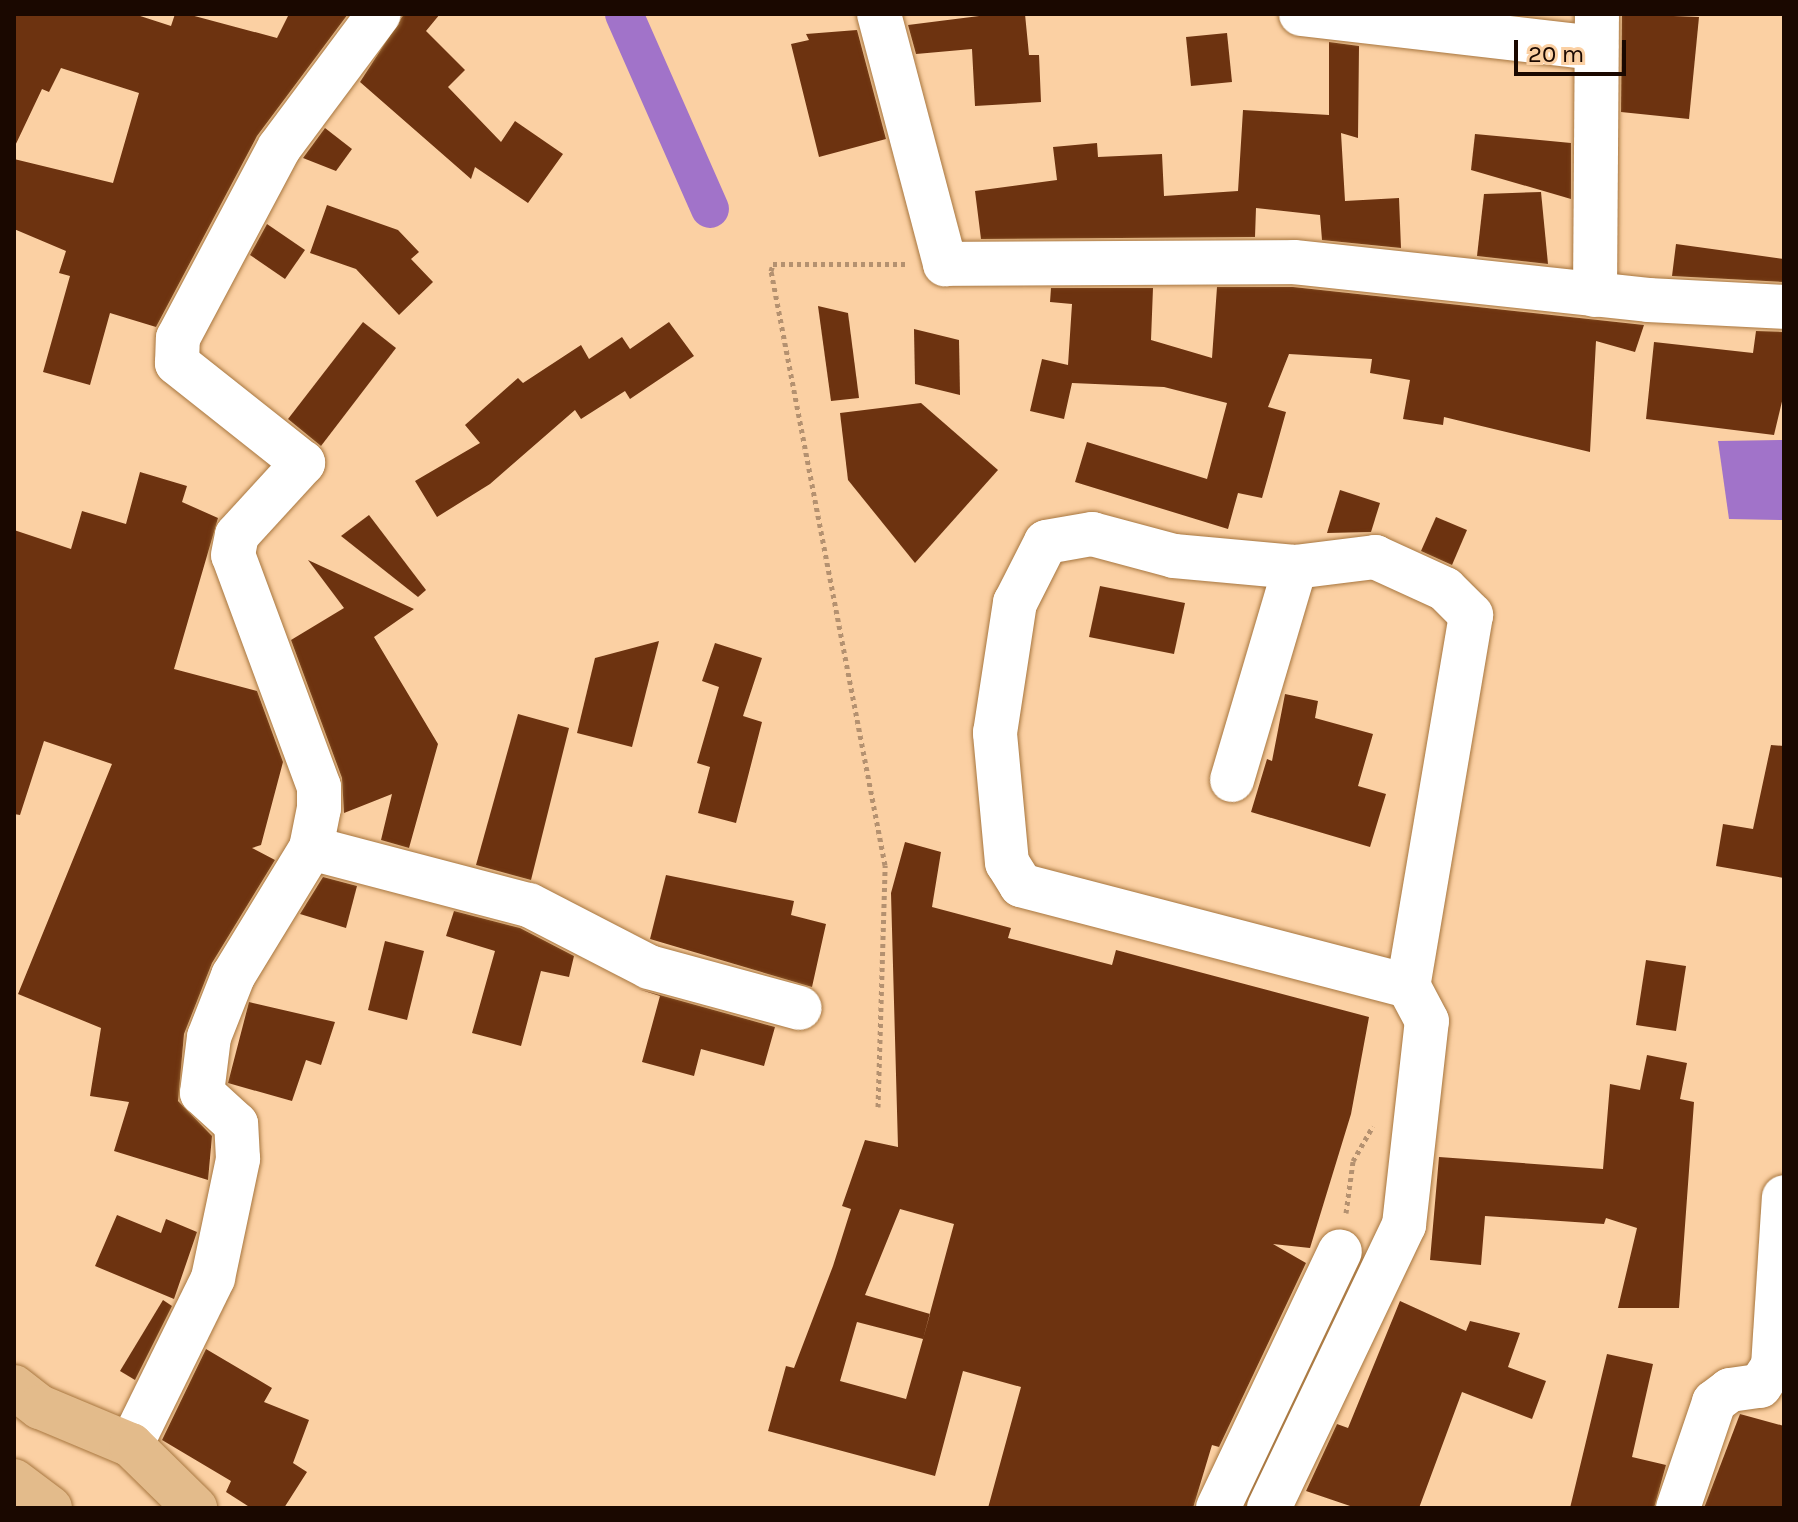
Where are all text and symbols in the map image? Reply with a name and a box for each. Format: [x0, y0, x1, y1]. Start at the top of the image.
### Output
scale bar [1518, 24, 1630, 74]
text: 20 m [1528, 40, 1584, 68]

